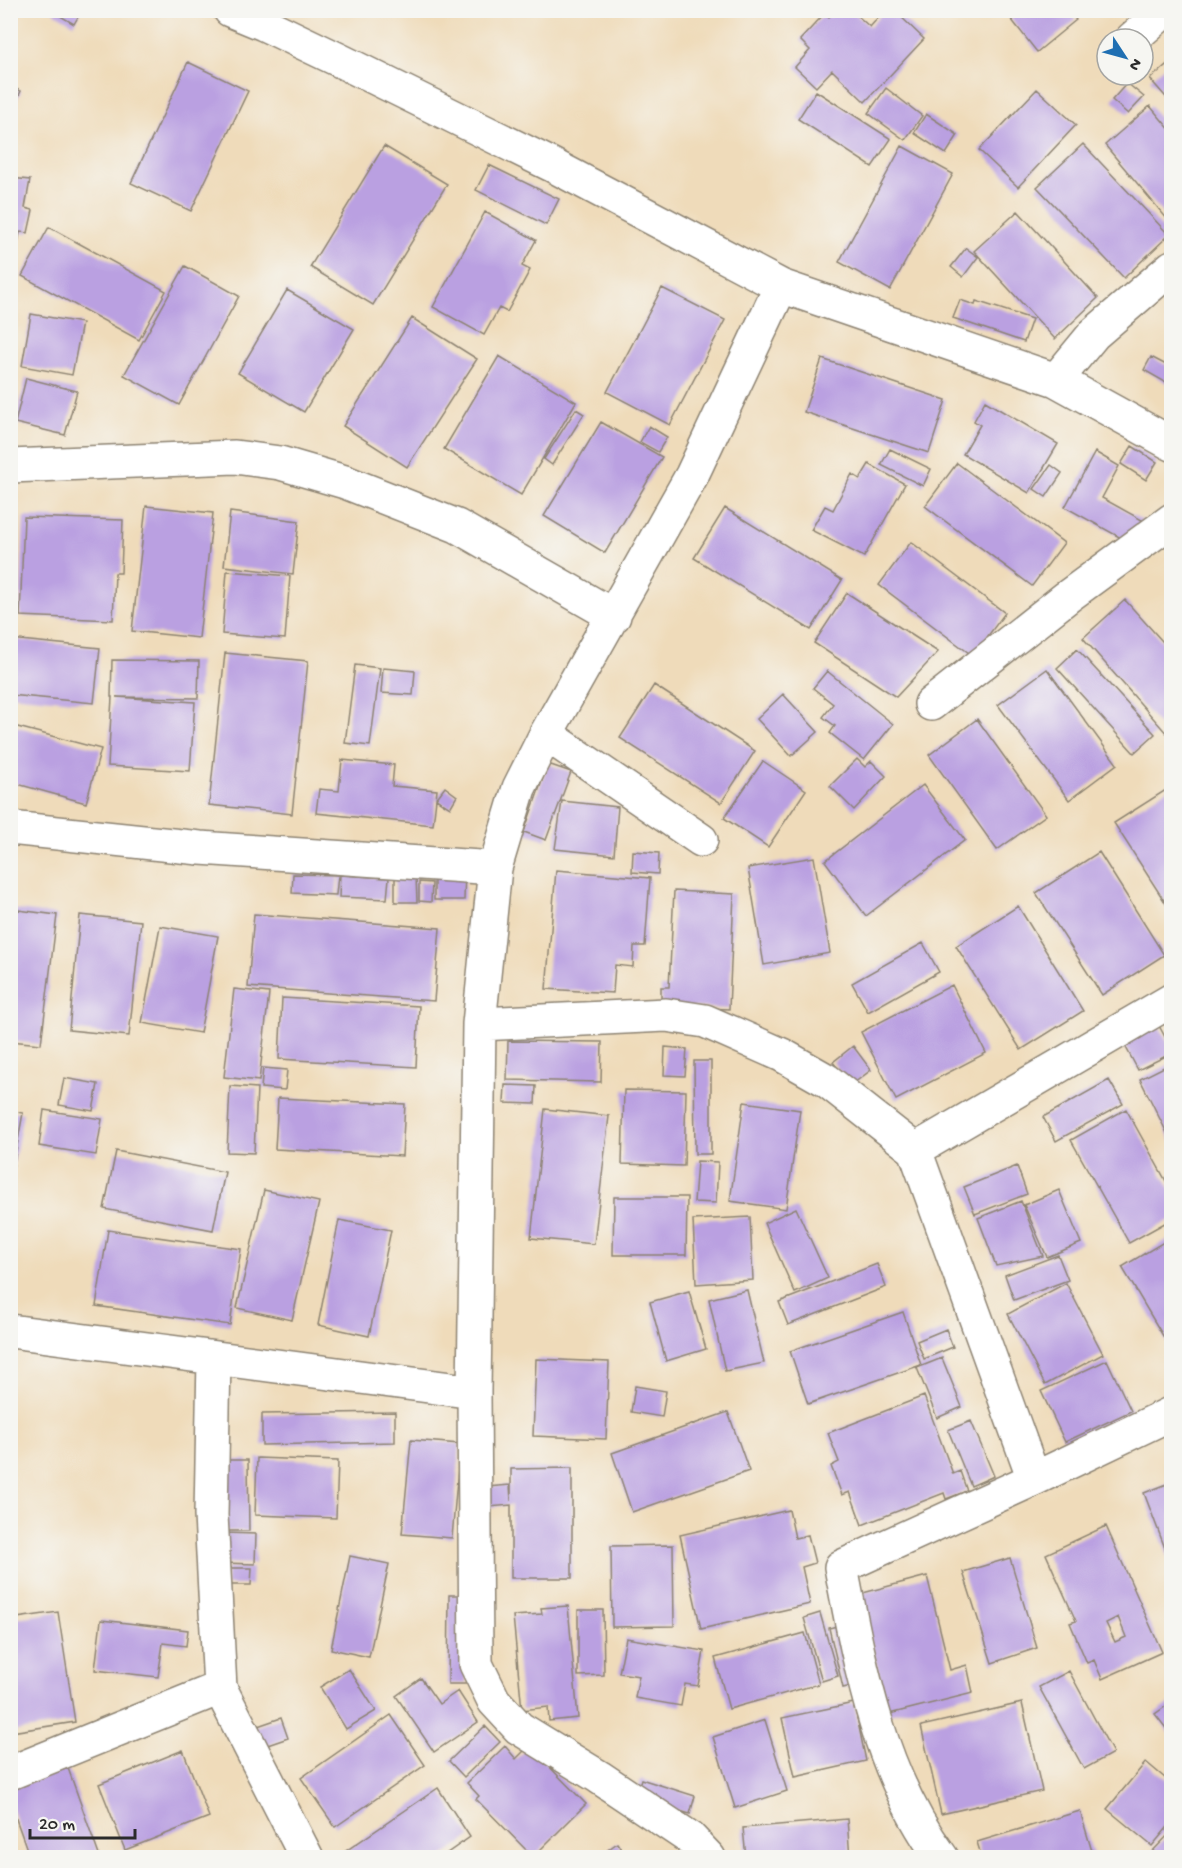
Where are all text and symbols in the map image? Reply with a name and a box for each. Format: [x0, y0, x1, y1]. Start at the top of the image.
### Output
north arrow [1095, 27, 1155, 87]
text: N [1123, 54, 1145, 74]
scale bar [30, 1802, 135, 1840]
text: 20 m [39, 1815, 75, 1836]

